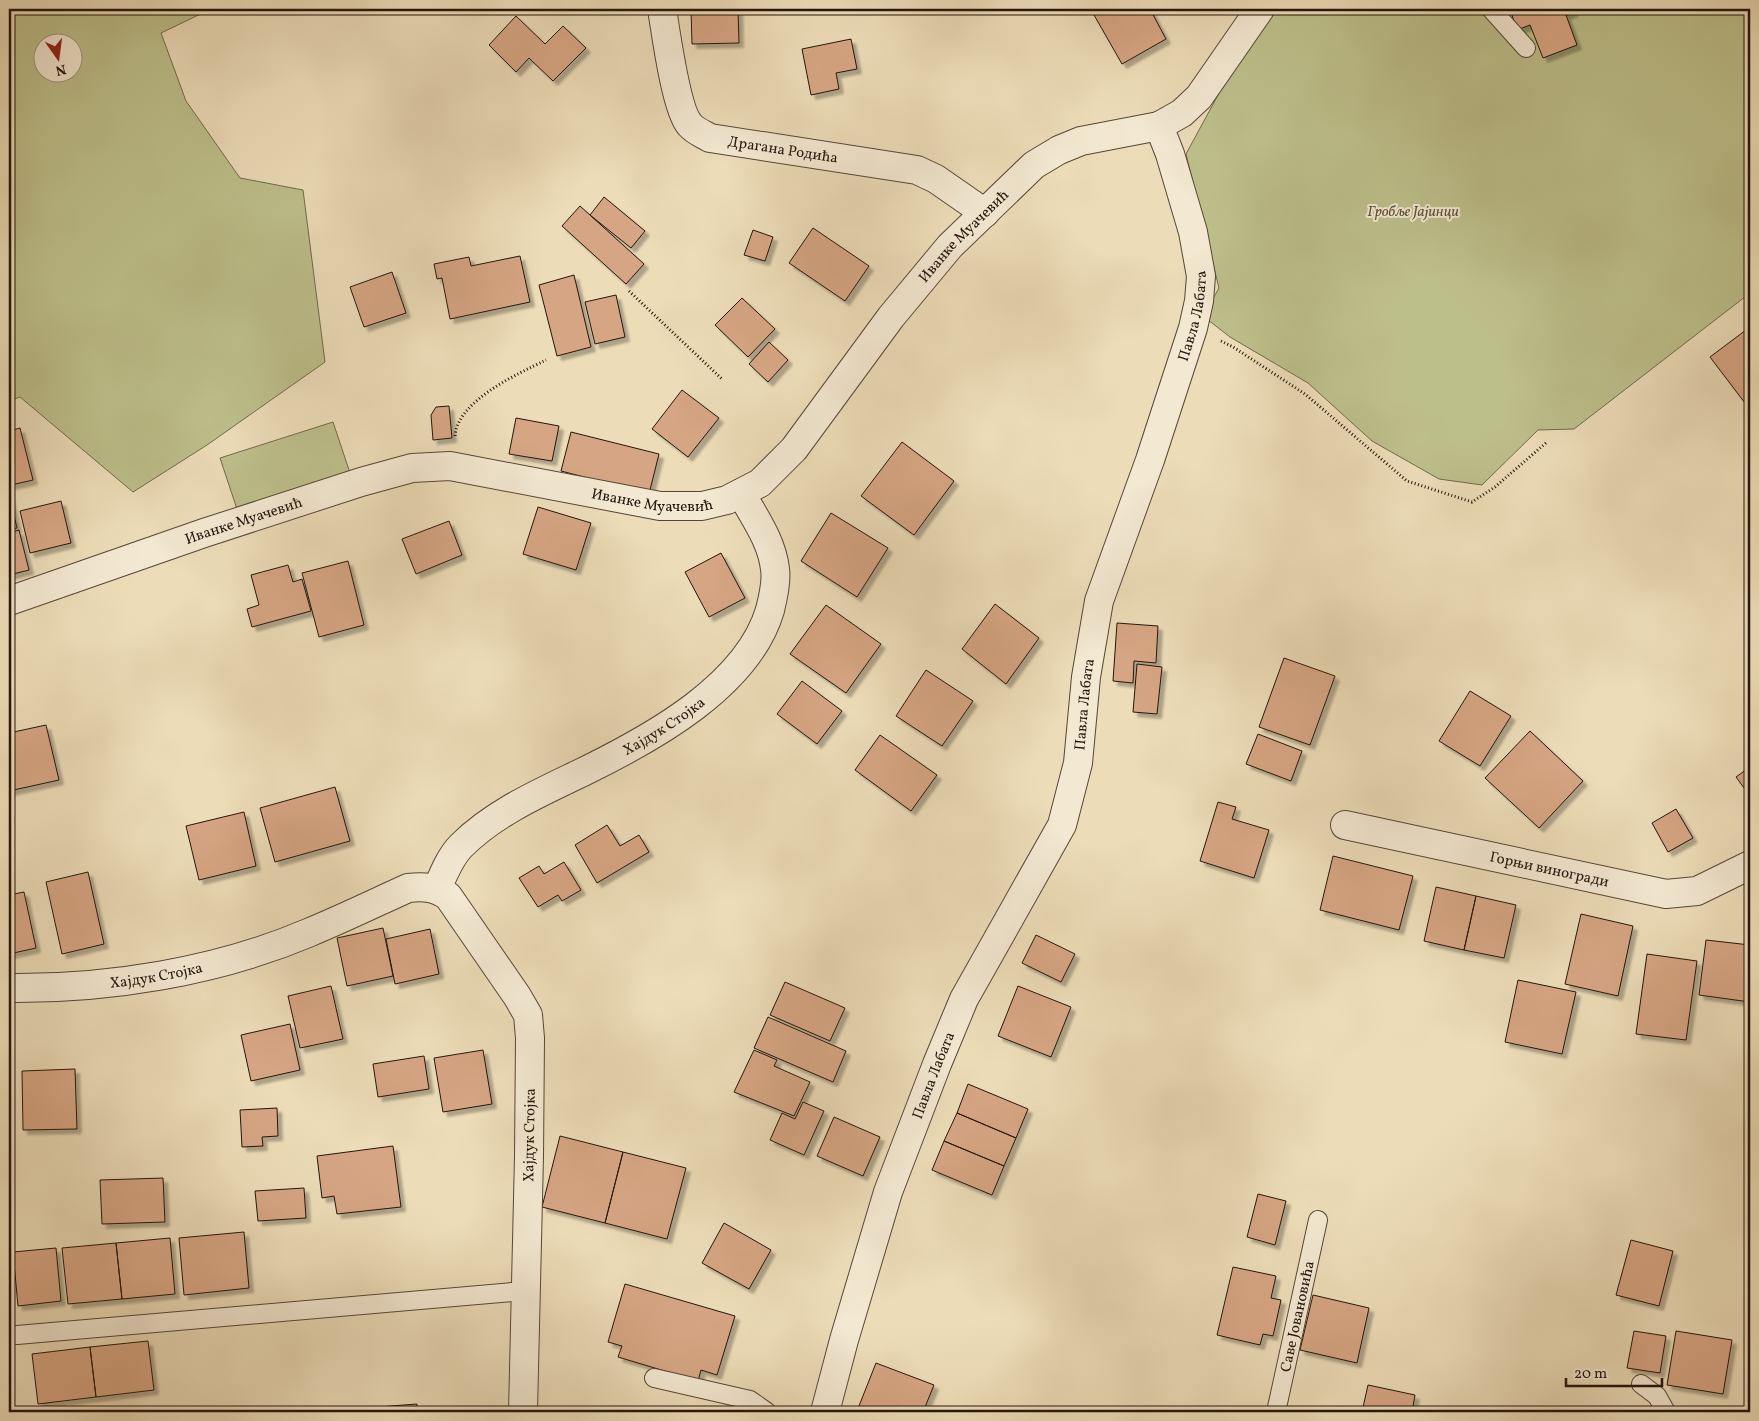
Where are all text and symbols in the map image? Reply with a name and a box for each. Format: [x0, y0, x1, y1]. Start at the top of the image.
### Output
north arrow [32, 32, 82, 82]
text: N [54, 59, 68, 80]
street label: Драгана Родића [726, 132, 839, 170]
street label: Иванке Муачевић [915, 185, 1014, 288]
park label: Гробље Јајинци [1367, 202, 1459, 223]
street label: Павла Лабата [1174, 269, 1213, 364]
street label: Иванке Муачевић [589, 484, 716, 518]
street label: Иванке Муачевић [182, 493, 305, 551]
street label: Павла Лабата [1070, 657, 1101, 751]
street label: Хајдук Стојка [620, 693, 710, 762]
street label: Горњи виногради [1487, 847, 1611, 893]
street label: Хајдук Стојка [109, 958, 205, 995]
street label: Павла Лабата [908, 1029, 961, 1123]
street label: Хајдук Стојка [519, 1088, 542, 1182]
street label: Саве Јовановића [1276, 1259, 1321, 1374]
scale bar [1566, 1356, 1663, 1388]
text: 20 m [1574, 1364, 1607, 1385]

